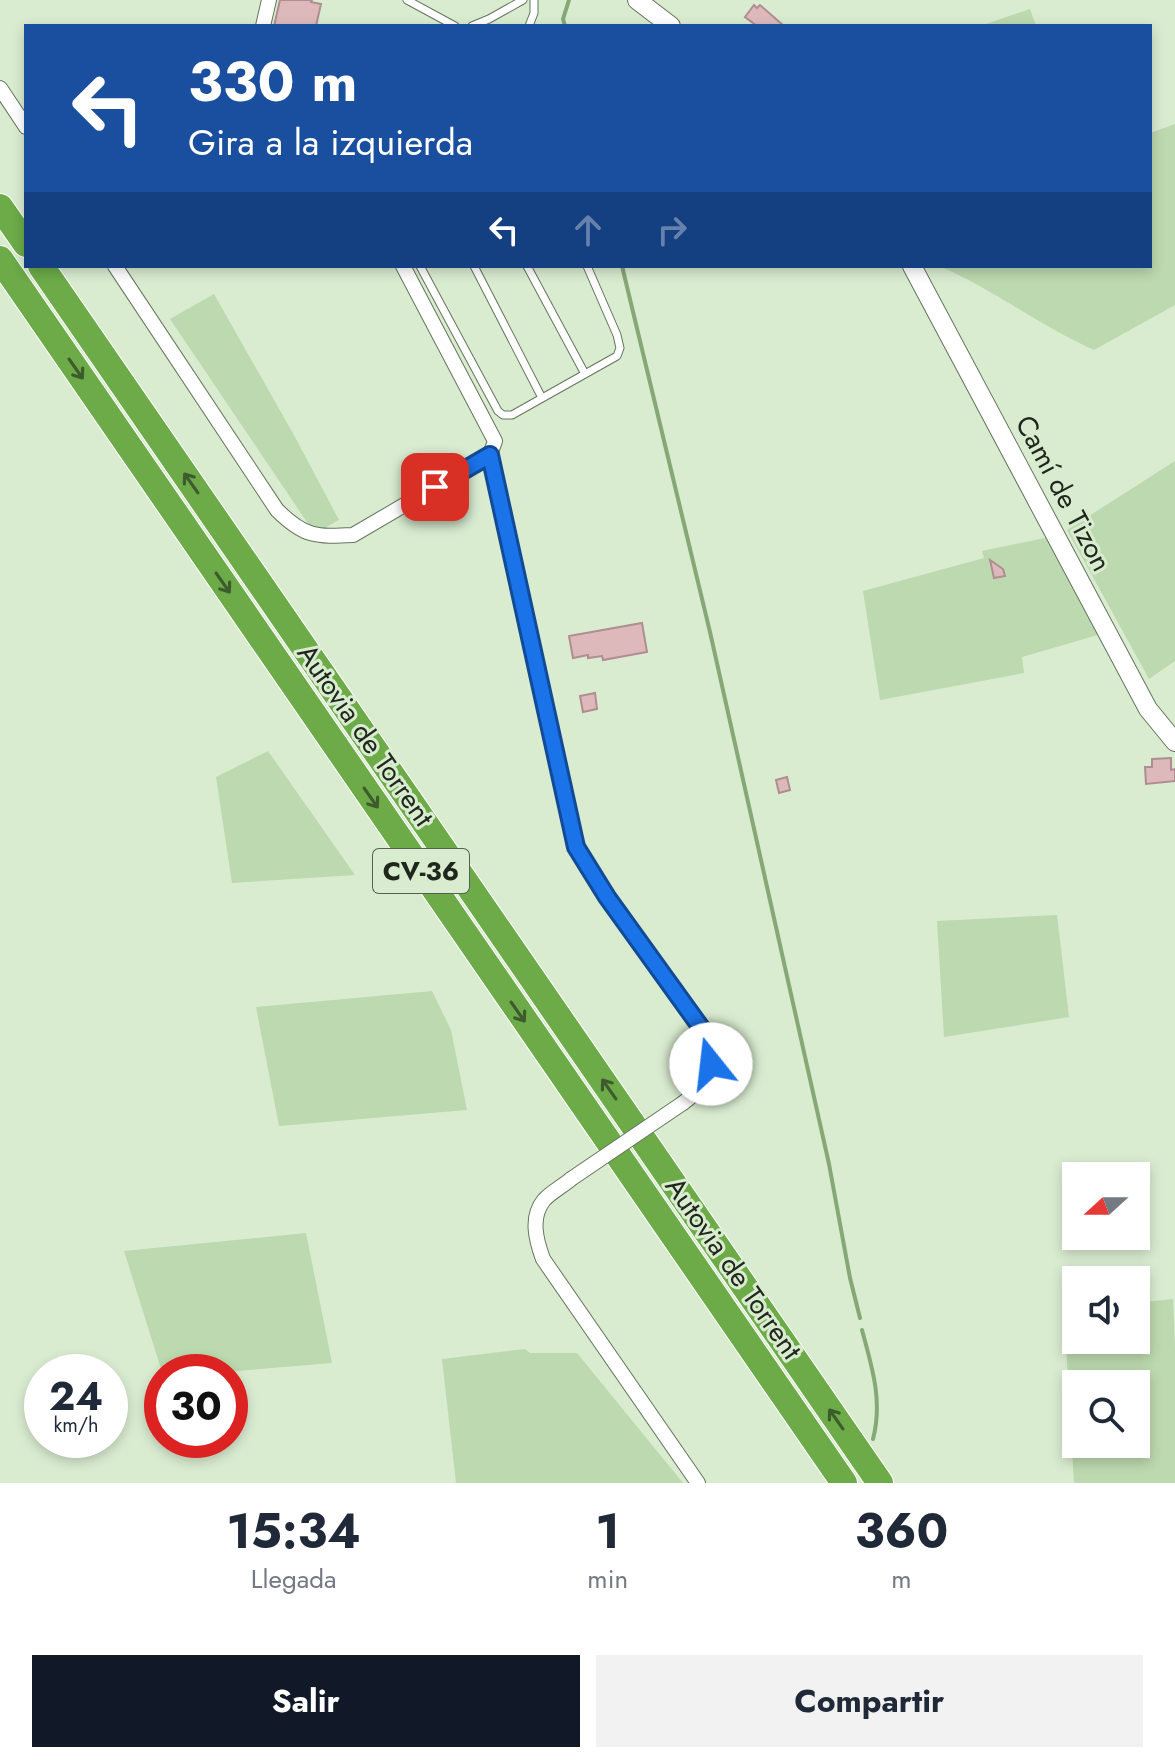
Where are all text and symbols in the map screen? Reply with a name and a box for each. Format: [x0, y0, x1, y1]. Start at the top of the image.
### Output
text: 330 m [188, 41, 357, 122]
icon: left [56, 56, 160, 160]
text: Gira a la izquierda [188, 116, 473, 168]
icon: left [482, 208, 526, 252]
icon: ahead [566, 208, 610, 252]
icon: right [650, 208, 694, 252]
one-way arrow [68, 358, 84, 380]
street label: Camí de Tizon [1005, 408, 1122, 579]
pin [401, 453, 469, 521]
icon: arrive [413, 465, 457, 509]
one-way arrow [183, 473, 199, 495]
one-way arrow [215, 572, 231, 594]
street label: Autovia de Torrent [287, 636, 444, 835]
one-way arrow [363, 786, 379, 808]
road number: CV-36 [373, 849, 469, 893]
one-way arrow [510, 1000, 526, 1022]
position arrow [669, 1022, 753, 1106]
one-way arrow [601, 1079, 617, 1101]
north arrow [1062, 1162, 1150, 1250]
map controls [1062, 1162, 1150, 1458]
street label: Autovia de Torrent [655, 1169, 812, 1368]
button: sound [1062, 1266, 1150, 1354]
speed limit sign: 30 [144, 1354, 248, 1458]
text: 24 [49, 1367, 103, 1425]
button: search [1062, 1370, 1150, 1458]
one-way arrow [828, 1408, 844, 1430]
text: km/h [53, 1411, 99, 1440]
text: 15:34 [227, 1497, 361, 1566]
text: 1 [595, 1497, 620, 1566]
text: 360 [855, 1497, 948, 1566]
text: Llegada [251, 1560, 337, 1598]
text: min [587, 1560, 628, 1598]
text: m [891, 1560, 912, 1598]
button: Salir [32, 1655, 580, 1747]
button: Compartir [596, 1655, 1143, 1747]

